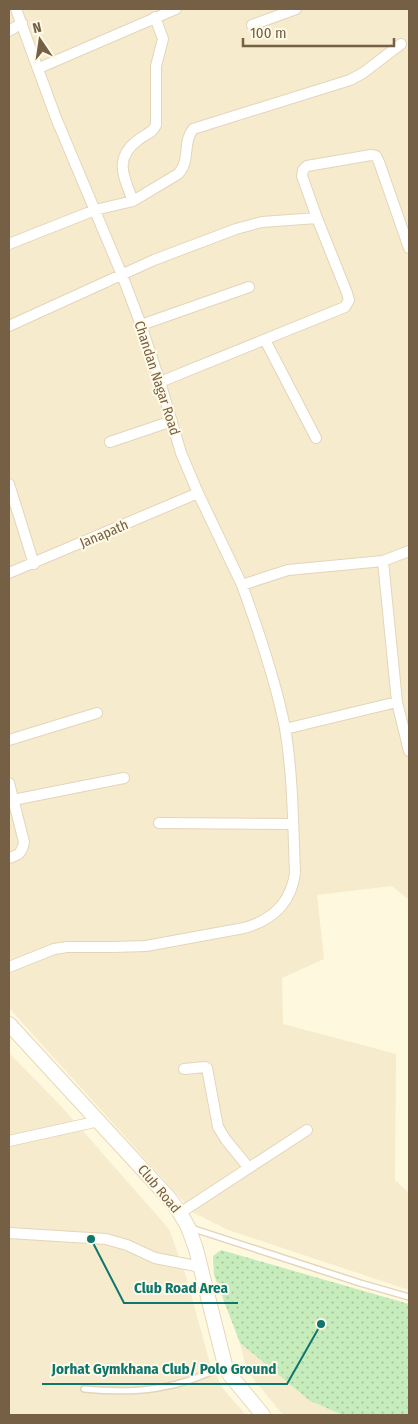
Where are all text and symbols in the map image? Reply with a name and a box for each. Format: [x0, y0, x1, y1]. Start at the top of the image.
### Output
north arrow [15, 15, 65, 65]
scale bar [243, 15, 394, 47]
text: N [31, 19, 43, 37]
text: 100 m [250, 24, 287, 42]
street label: Chandan Nagar Road [130, 319, 184, 437]
street label: Janapath [77, 516, 131, 552]
street label: Club Road [134, 1161, 184, 1217]
callout: Club Road Area [124, 1273, 238, 1303]
text: Club Road Area [134, 1279, 228, 1297]
callout: Jorhat Gymkhana Club/ Polo Ground [42, 1354, 287, 1384]
text: Jorhat Gymkhana Club/ Polo Ground [51, 1360, 276, 1378]

